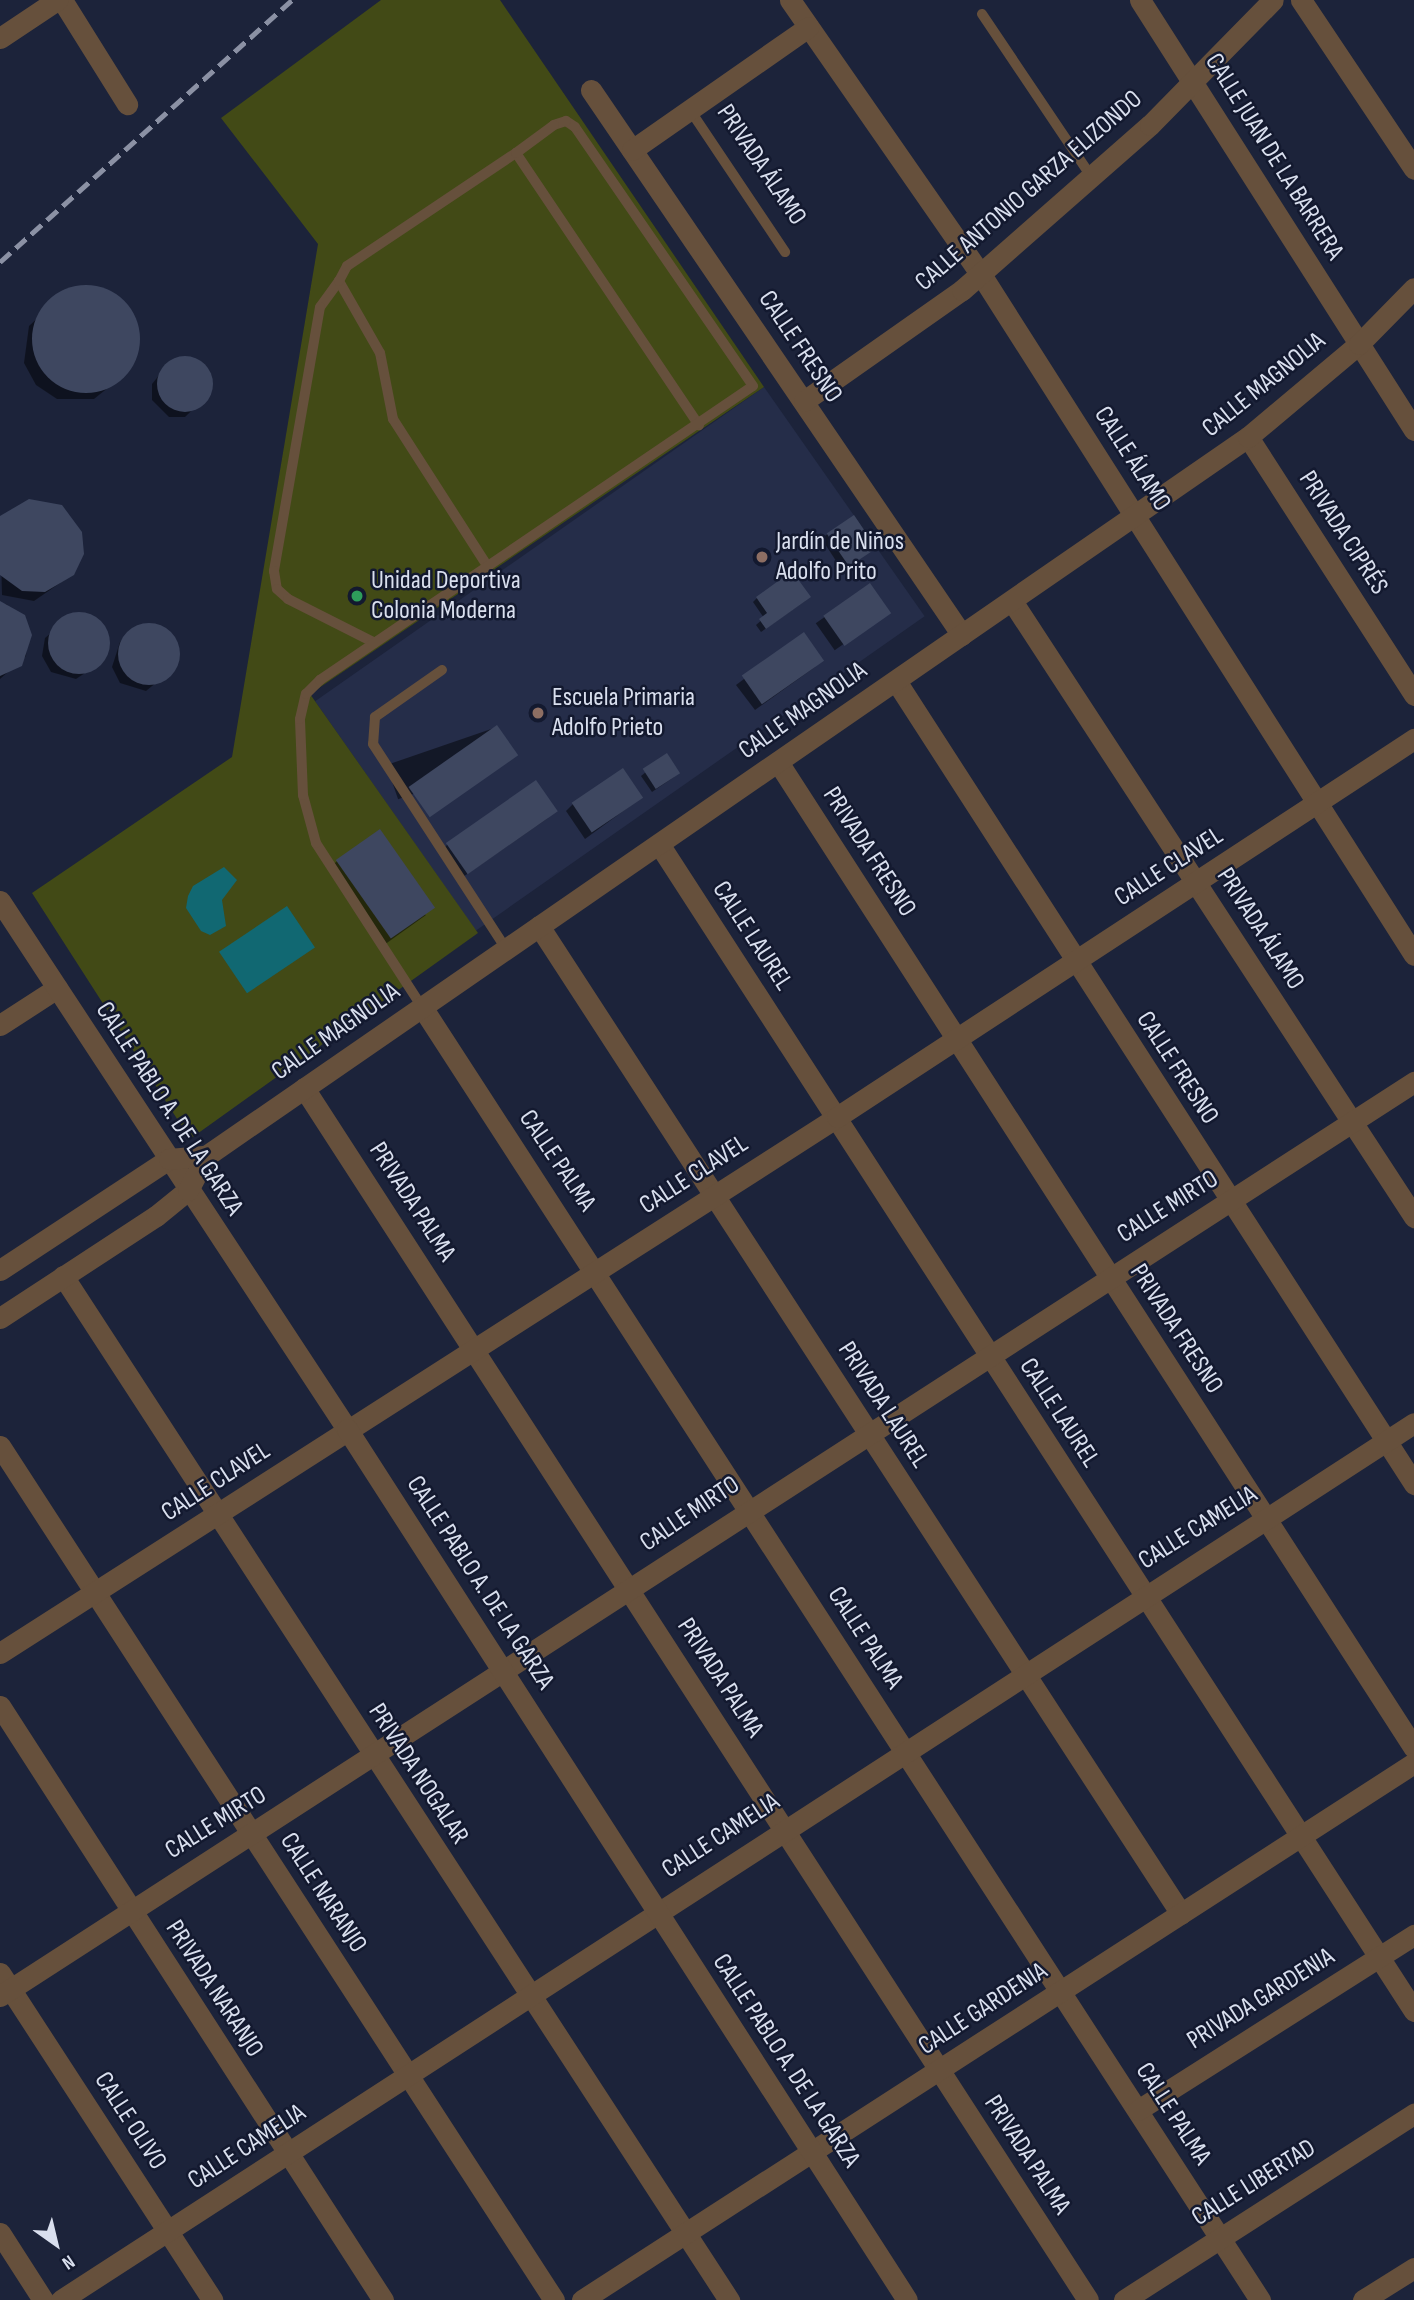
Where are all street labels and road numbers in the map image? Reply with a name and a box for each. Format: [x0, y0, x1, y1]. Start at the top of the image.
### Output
street label: CALLE JUAN DE LA BARRERA [1198, 48, 1350, 266]
street label: CALLE ANTONIO GARZA ELIZONDO [909, 84, 1149, 298]
street label: PRIVADA ÁLAMO [709, 99, 813, 231]
street label: CALLE FRESNO [751, 285, 849, 409]
street label: CALLE MAGNOLIA [1196, 326, 1332, 444]
street label: CALLE ÁLAMO [1087, 401, 1177, 517]
street label: PRIVADA CIPRÉS [1292, 465, 1394, 601]
street label: CALLE MAGNOLIA [733, 655, 873, 767]
street label: PRIVADA FRESNO [816, 781, 922, 923]
street label: CALLE CLAVEL [1109, 820, 1229, 914]
street label: PRIVADA ÁLAMO [1209, 862, 1311, 996]
street label: CALLE LAUREL [705, 876, 799, 996]
street label: CALLE MAGNOLIA [266, 976, 406, 1088]
street label: CALLE PABLO A. DE LA GARZA [88, 996, 250, 1222]
street label: CALLE FRESNO [1129, 1006, 1225, 1130]
street label: CALLE PALMA [512, 1104, 602, 1218]
street label: CALLE CLAVEL [634, 1128, 754, 1222]
street label: PRIVADA PALMA [362, 1137, 462, 1267]
street label: CALLE MIRTO [1112, 1164, 1224, 1250]
street label: PRIVADA FRESNO [1123, 1258, 1229, 1400]
street label: PRIVADA LAUREL [831, 1336, 935, 1474]
street label: CALLE LAUREL [1012, 1353, 1106, 1473]
street label: CALLE CLAVEL [156, 1435, 276, 1529]
street label: CALLE MIRTO [634, 1469, 746, 1559]
street label: CALLE PABLO A. DE LA GARZA [399, 1470, 561, 1696]
street label: CALLE CAMELIA [1133, 1479, 1263, 1577]
street label: CALLE PALMA [820, 1581, 910, 1695]
street label: PRIVADA PALMA [670, 1613, 770, 1743]
street label: PRIVADA NOGALAR [361, 1698, 475, 1850]
street label: CALLE MIRTO [160, 1780, 272, 1866]
street label: CALLE CAMELIA [656, 1786, 786, 1886]
street label: CALLE NARANJO [273, 1827, 373, 1959]
street label: PRIVADA NARANJO [158, 1915, 270, 2063]
street label: PRIVADA GARDENIA [1182, 1941, 1340, 2057]
street label: CALLE PABLO A. DE LA GARZA [705, 1948, 867, 2174]
street label: CALLE GARDENIA [913, 1956, 1053, 2062]
street label: CALLE PALMA [1128, 2057, 1218, 2171]
street label: CALLE OLIVO [87, 2066, 173, 2176]
street label: PRIVADA PALMA [977, 2090, 1077, 2220]
street label: CALLE CAMELIA [182, 2097, 312, 2197]
street label: CALLE LIBERTAD [1186, 2133, 1322, 2233]

